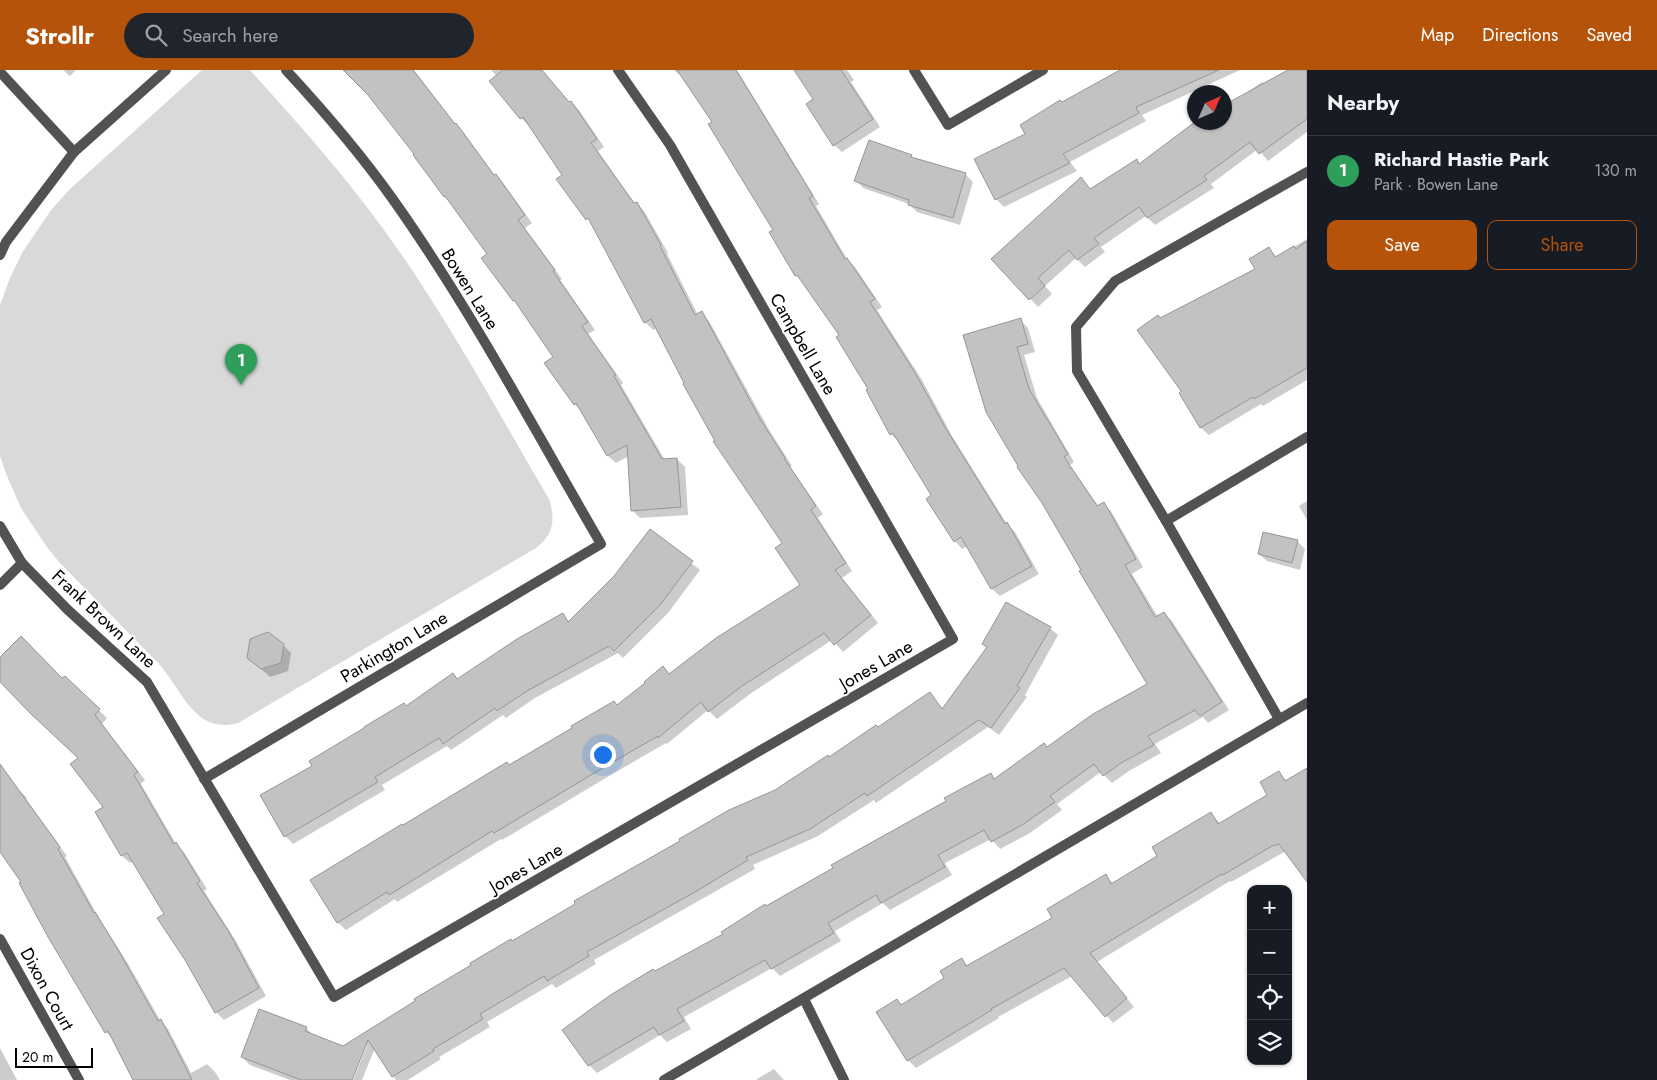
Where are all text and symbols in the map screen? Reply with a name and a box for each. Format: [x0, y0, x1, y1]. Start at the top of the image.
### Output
search box [124, 13, 474, 58]
text: Strollr [25, 18, 94, 53]
icon: search [142, 21, 170, 49]
text: Search here [182, 22, 278, 49]
text: Map [1421, 22, 1454, 48]
text: Directions [1482, 22, 1558, 48]
text: Saved [1586, 22, 1632, 48]
north arrow [1187, 85, 1232, 130]
text: Nearby [1327, 88, 1399, 118]
text: Richard Hastie Park [1374, 146, 1549, 173]
text: 1 [1339, 159, 1347, 182]
text: 130 m [1594, 159, 1637, 182]
text: Park · Bowen Lane [1374, 173, 1498, 196]
button: Save [1327, 220, 1477, 270]
button: Share [1487, 220, 1637, 270]
street label: Bowen Lane [435, 243, 505, 335]
street label: Campbell Lane [763, 288, 843, 400]
pin: 1 [225, 344, 257, 385]
street label: Frank Brown Lane [46, 564, 162, 674]
street label: Parkington Lane [335, 605, 453, 689]
street label: Jones Lane [833, 633, 918, 698]
your location [590, 742, 616, 768]
street label: Jones Lane [483, 836, 568, 901]
map controls [1247, 885, 1292, 1065]
button: + [1247, 885, 1292, 930]
button: − [1247, 930, 1292, 975]
street label: Dixon Court [14, 943, 81, 1036]
button: locate [1247, 975, 1292, 1020]
button: layers [1247, 1020, 1292, 1065]
scale bar [15, 1045, 92, 1068]
text: 20 m [22, 1047, 54, 1067]

